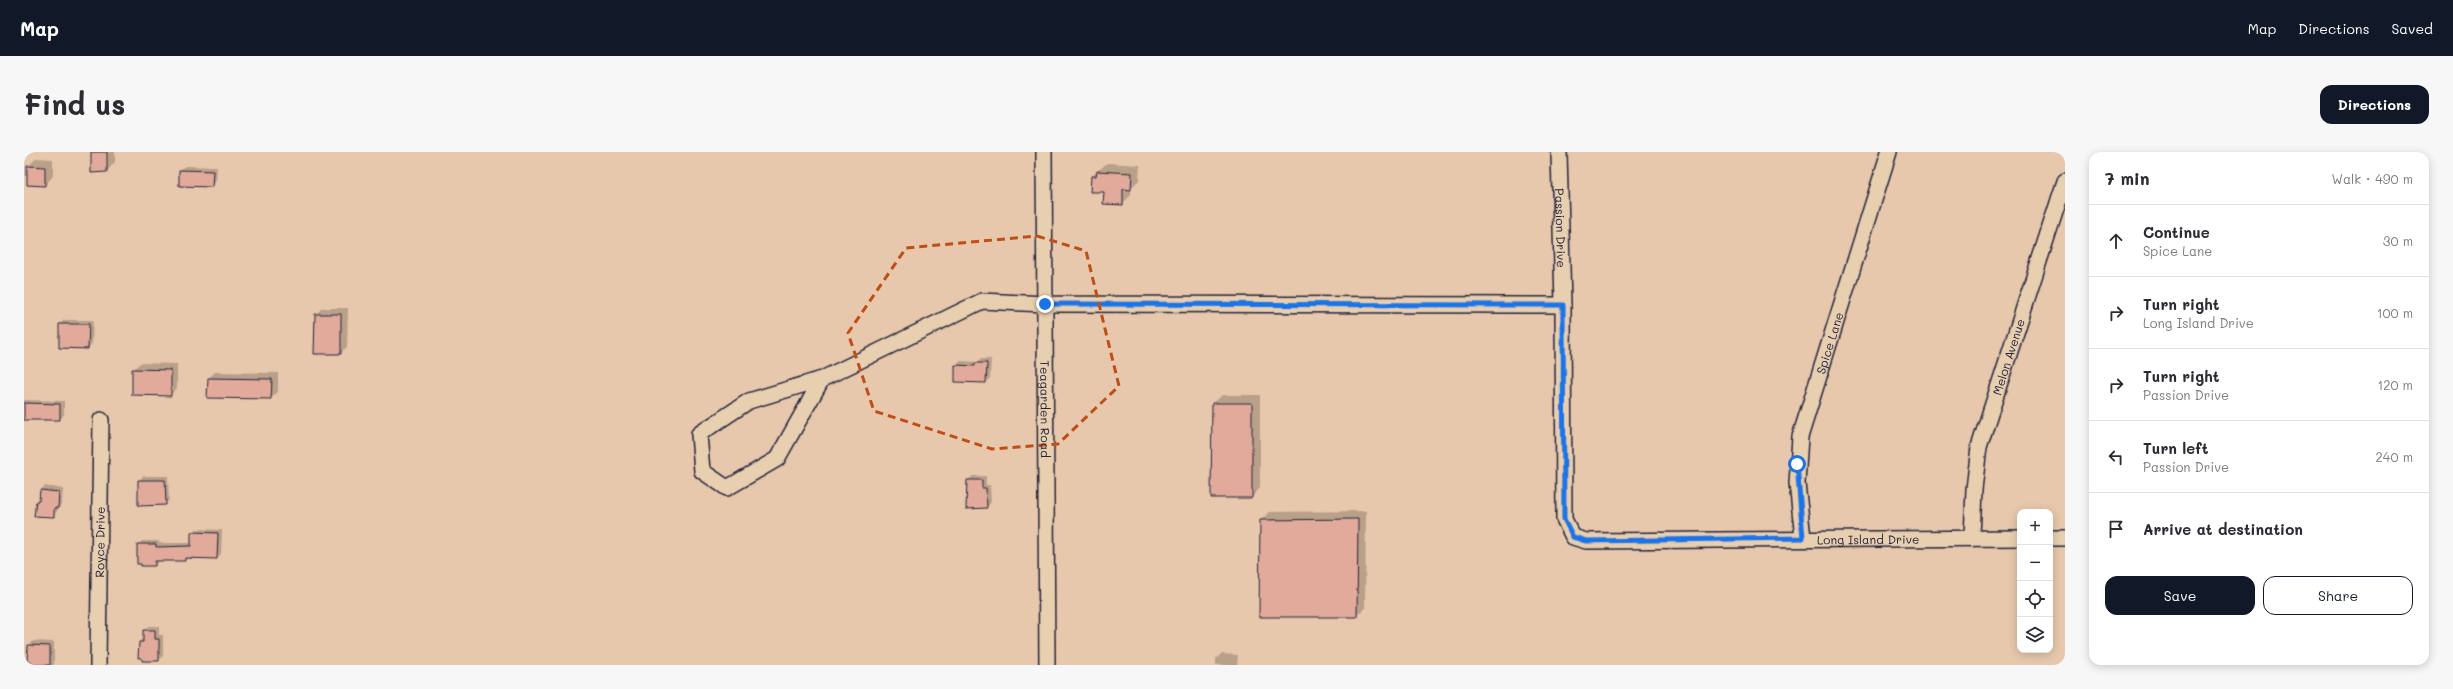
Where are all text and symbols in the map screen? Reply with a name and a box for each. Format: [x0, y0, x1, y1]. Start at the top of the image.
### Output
text: Map [20, 16, 59, 41]
text: Map [2248, 19, 2276, 38]
text: Directions [2298, 19, 2369, 38]
text: Saved [2391, 19, 2433, 38]
button: Directions [2320, 85, 2429, 124]
text: Find us [24, 86, 125, 122]
text: 7 min [2105, 167, 2150, 189]
text: Walk · 490 m [2331, 170, 2413, 187]
street label: Passion Drive [1552, 188, 1570, 268]
text: Continue [2143, 222, 2210, 242]
icon: ahead [2105, 230, 2127, 252]
text: 30 m [2383, 232, 2413, 249]
text: Spice Lane [2143, 242, 2212, 259]
text: Turn right [2143, 294, 2220, 314]
route end [1036, 295, 1054, 313]
icon: right [2105, 302, 2127, 324]
text: 100 m [2377, 304, 2413, 321]
street label: Spice Lane [1812, 310, 1847, 376]
text: Long Island Drive [2143, 314, 2254, 331]
street label: Melon Avenue [1988, 317, 2028, 397]
street label: Teagarden Road [1037, 360, 1054, 458]
text: Turn right [2143, 366, 2220, 386]
icon: right [2105, 374, 2127, 396]
text: 120 m [2377, 376, 2413, 393]
text: Passion Drive [2143, 386, 2229, 403]
text: Turn left [2143, 438, 2208, 458]
icon: left [2105, 446, 2127, 468]
text: 240 m [2376, 448, 2413, 465]
route start [1788, 455, 1806, 473]
text: Passion Drive [2143, 458, 2229, 475]
street label: Royce Drive [91, 506, 108, 578]
map controls [2017, 509, 2053, 653]
button: + [2017, 509, 2053, 545]
icon: arrive [2105, 518, 2127, 540]
text: Arrive at destination [2143, 519, 2303, 539]
street label: Long Island Drive [1817, 531, 1919, 547]
button: − [2017, 545, 2053, 581]
button: Save [2105, 576, 2255, 615]
button: Share [2263, 576, 2413, 615]
button: locate [2017, 581, 2053, 617]
button: layers [2017, 617, 2053, 653]

